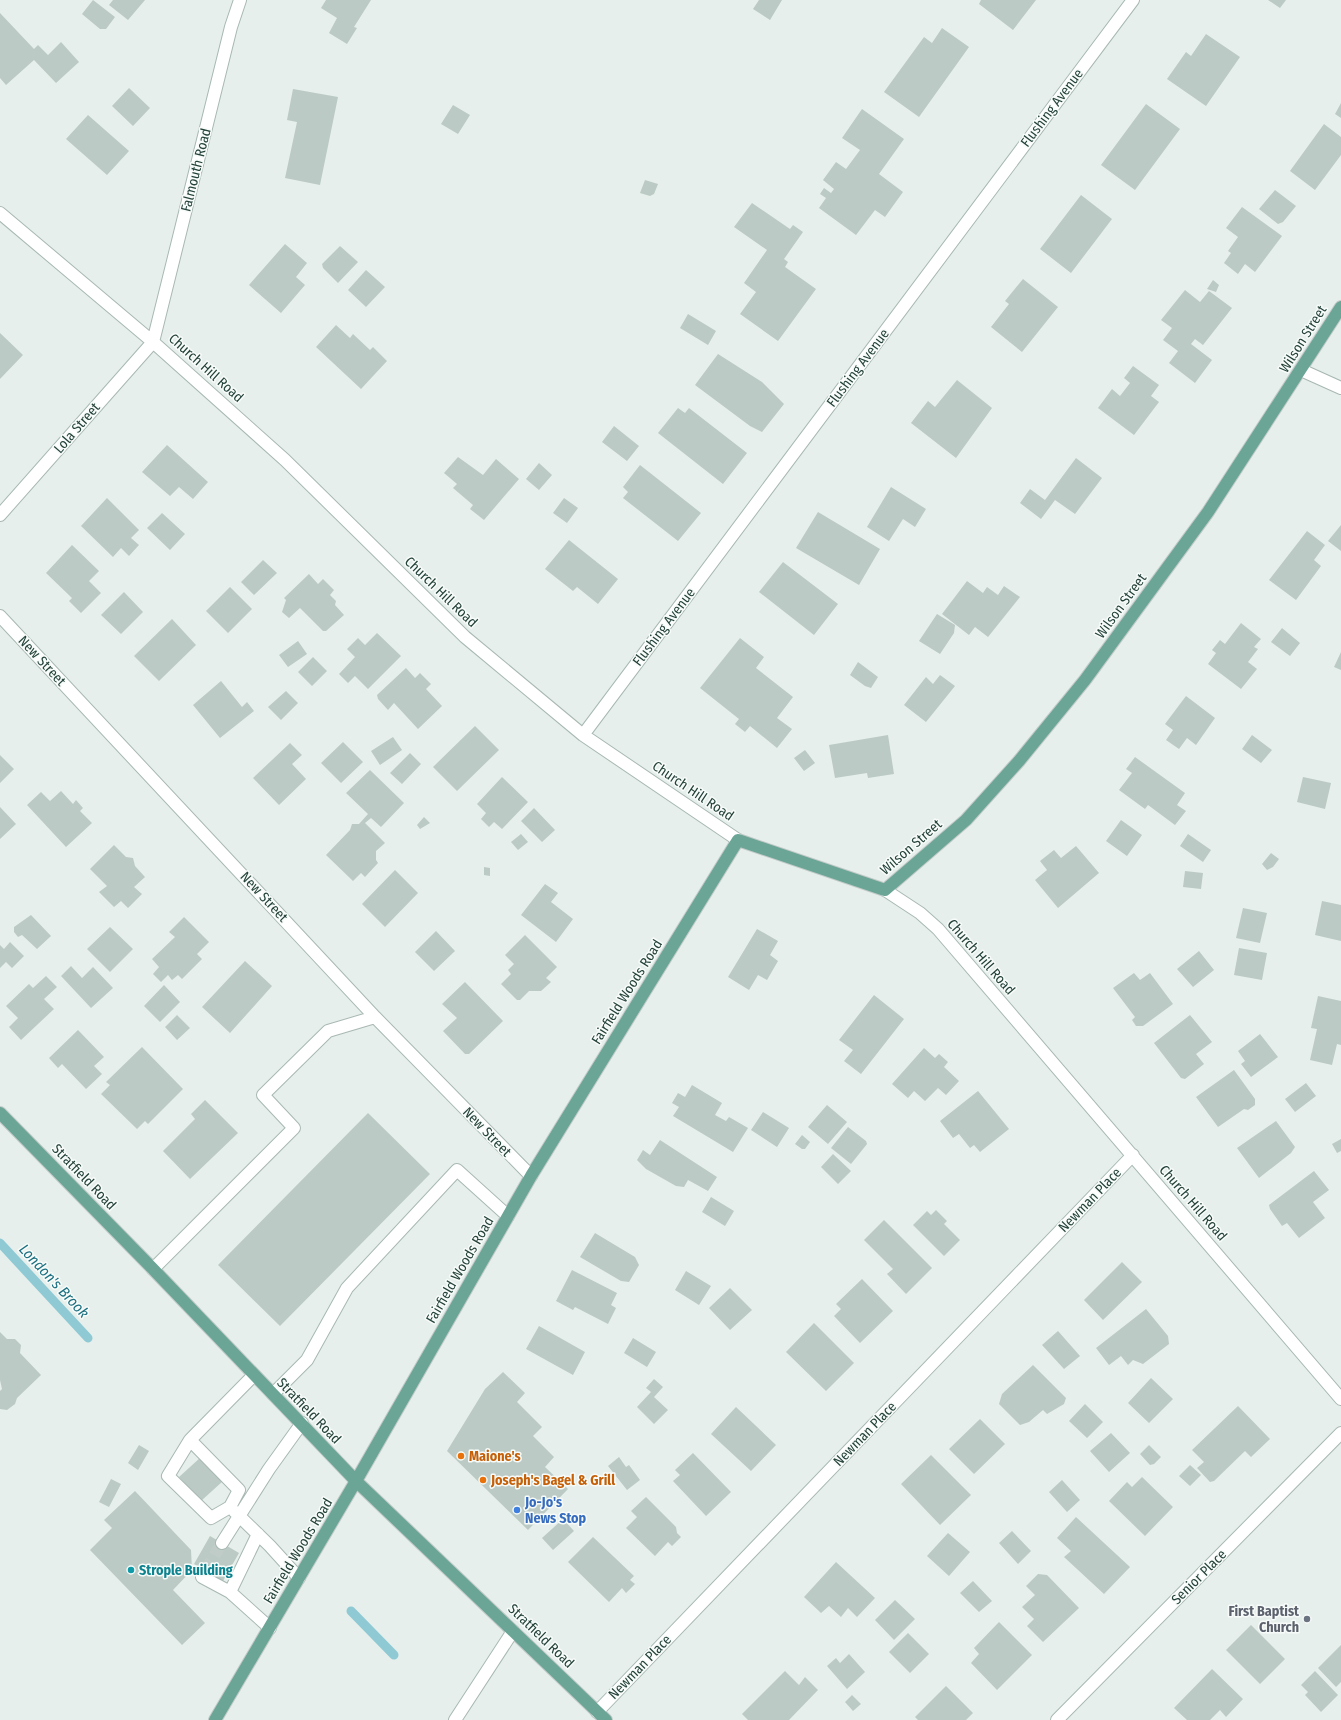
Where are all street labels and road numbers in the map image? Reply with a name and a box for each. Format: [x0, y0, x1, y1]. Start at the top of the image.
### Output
street label: Flushing Avenue [1017, 66, 1087, 150]
street label: Falmouth Road [177, 126, 215, 214]
street label: Wilson Street [1276, 302, 1331, 376]
street label: Flushing Avenue [823, 326, 893, 410]
street label: Church Hill Road [165, 330, 247, 406]
street label: Lola Street [50, 399, 104, 457]
street label: Church Hill Road [401, 553, 481, 631]
street label: Wilson Street [1092, 570, 1151, 642]
street label: Flushing Avenue [629, 585, 699, 669]
street label: New Street [15, 632, 70, 690]
street label: Church Hill Road [649, 758, 737, 824]
street label: Wilson Street [877, 815, 946, 878]
street label: New Street [237, 868, 292, 926]
street label: Church Hill Road [944, 916, 1018, 998]
street label: Fairfield Woods Road [588, 937, 666, 1047]
street label: New Street [459, 1104, 515, 1161]
street label: Stratfield Road [48, 1140, 120, 1214]
street label: Church Hill Road [1156, 1162, 1230, 1244]
street label: Newman Place [1055, 1164, 1125, 1236]
street label: Fairfield Woods Road [423, 1214, 497, 1326]
street label: Stratfield Road [273, 1374, 345, 1448]
street label: Newman Place [830, 1398, 900, 1470]
street label: Fairfield Woods Road [260, 1495, 336, 1607]
street label: Senior Place [1168, 1546, 1230, 1608]
street label: Stratfield Road [504, 1600, 578, 1672]
street label: Newman Place [605, 1631, 675, 1703]

